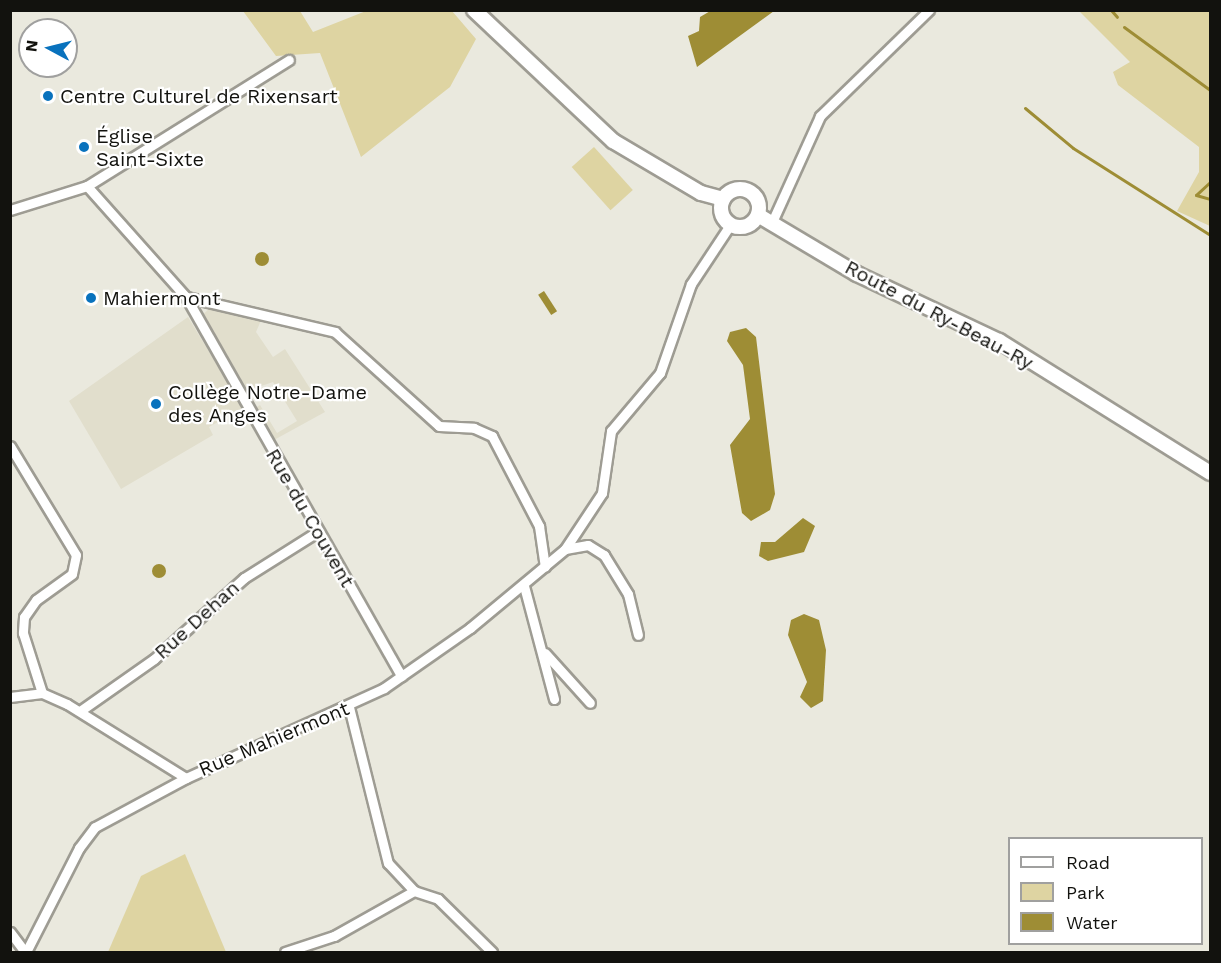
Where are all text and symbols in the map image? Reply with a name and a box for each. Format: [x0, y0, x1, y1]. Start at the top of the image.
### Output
north arrow [18, 18, 78, 78]
text: N [21, 39, 42, 53]
place label: Centre Culturel de Rixensart [60, 84, 338, 108]
marker: Centre Culturel de Rixensart [41, 89, 55, 103]
place label: Église Saint-Sixte [96, 124, 204, 171]
marker: Église Saint-Sixte [77, 140, 91, 154]
street label: Route du Ry-Beau-Ry [841, 255, 1037, 375]
place label: Mahiermont [103, 286, 220, 310]
marker: Mahiermont [84, 291, 98, 305]
place label: Collège Notre-Dame des Anges [168, 380, 367, 427]
marker: Collège Notre-Dame des Anges [149, 397, 163, 411]
street label: Rue du Couvent [261, 444, 359, 592]
street label: Rue Dehan [150, 576, 244, 664]
street label: Rue Mahiermont [195, 696, 353, 782]
legend [1008, 837, 1203, 945]
text: Road [1066, 852, 1110, 873]
text: Park [1066, 882, 1105, 903]
text: Water [1066, 912, 1118, 933]

